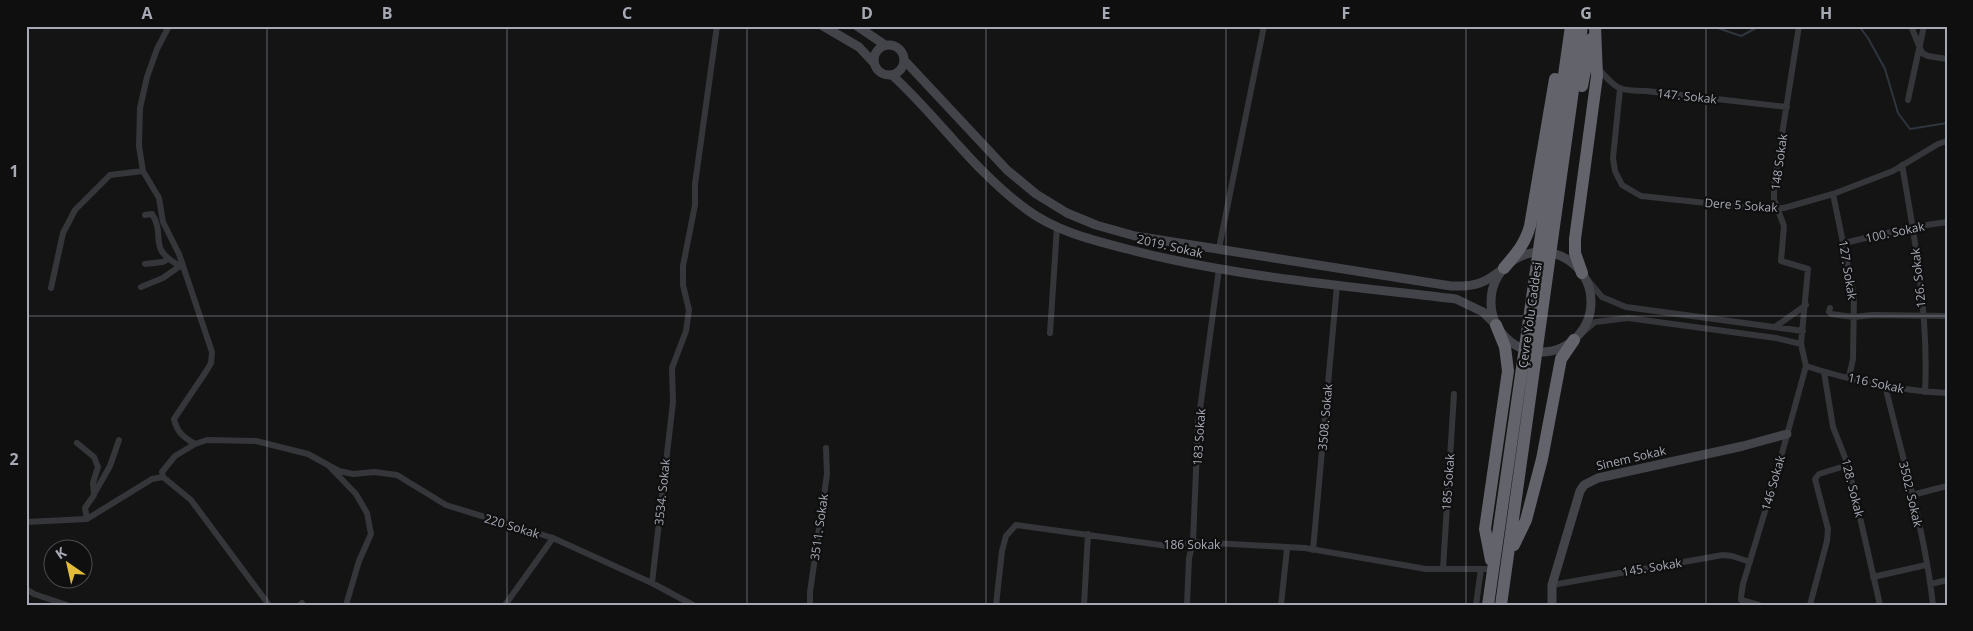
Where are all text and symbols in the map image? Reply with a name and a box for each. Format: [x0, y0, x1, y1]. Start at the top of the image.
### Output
text: A [141, 2, 153, 24]
text: B [382, 2, 392, 24]
text: C [622, 2, 632, 24]
text: D [861, 2, 873, 24]
text: E [1102, 2, 1111, 24]
text: F [1342, 2, 1350, 24]
text: G [1580, 2, 1592, 24]
text: H [1820, 2, 1832, 24]
street label: 147. Sokak [1656, 84, 1718, 108]
street label: 148 Sokak [1767, 132, 1791, 191]
text: 1 [9, 160, 19, 182]
street label: Dere 5 Sokak [1704, 194, 1779, 216]
street label: 100. Sokak [1864, 217, 1927, 247]
street label: 2019. Sokak [1136, 230, 1205, 262]
street label: 127. Sokak [1835, 239, 1861, 302]
street label: 126. Sokak [1906, 247, 1930, 309]
street label: Çevre Yolu Caddesi [1514, 261, 1546, 369]
street label: 116 Sokak [1846, 369, 1906, 397]
street label: 3508. Sokak [1314, 382, 1336, 451]
street label: 183 Sokak [1189, 407, 1210, 466]
street label: Sinem Sokak [1594, 442, 1668, 474]
text: 2 [9, 448, 19, 470]
street label: 185 Sokak [1438, 452, 1459, 511]
street label: 146 Sokak [1757, 453, 1789, 513]
street label: 3534. Sokak [650, 457, 674, 526]
street label: 128. Sokak [1838, 457, 1869, 520]
street label: 3502. Sokak [1895, 460, 1927, 529]
street label: 3511. Sokak [806, 492, 832, 561]
street label: 220 Sokak [482, 510, 542, 543]
street label: 186 Sokak [1164, 536, 1221, 553]
north arrow [42, 538, 92, 588]
text: K [51, 542, 70, 563]
street label: 145. Sokak [1621, 554, 1684, 580]

